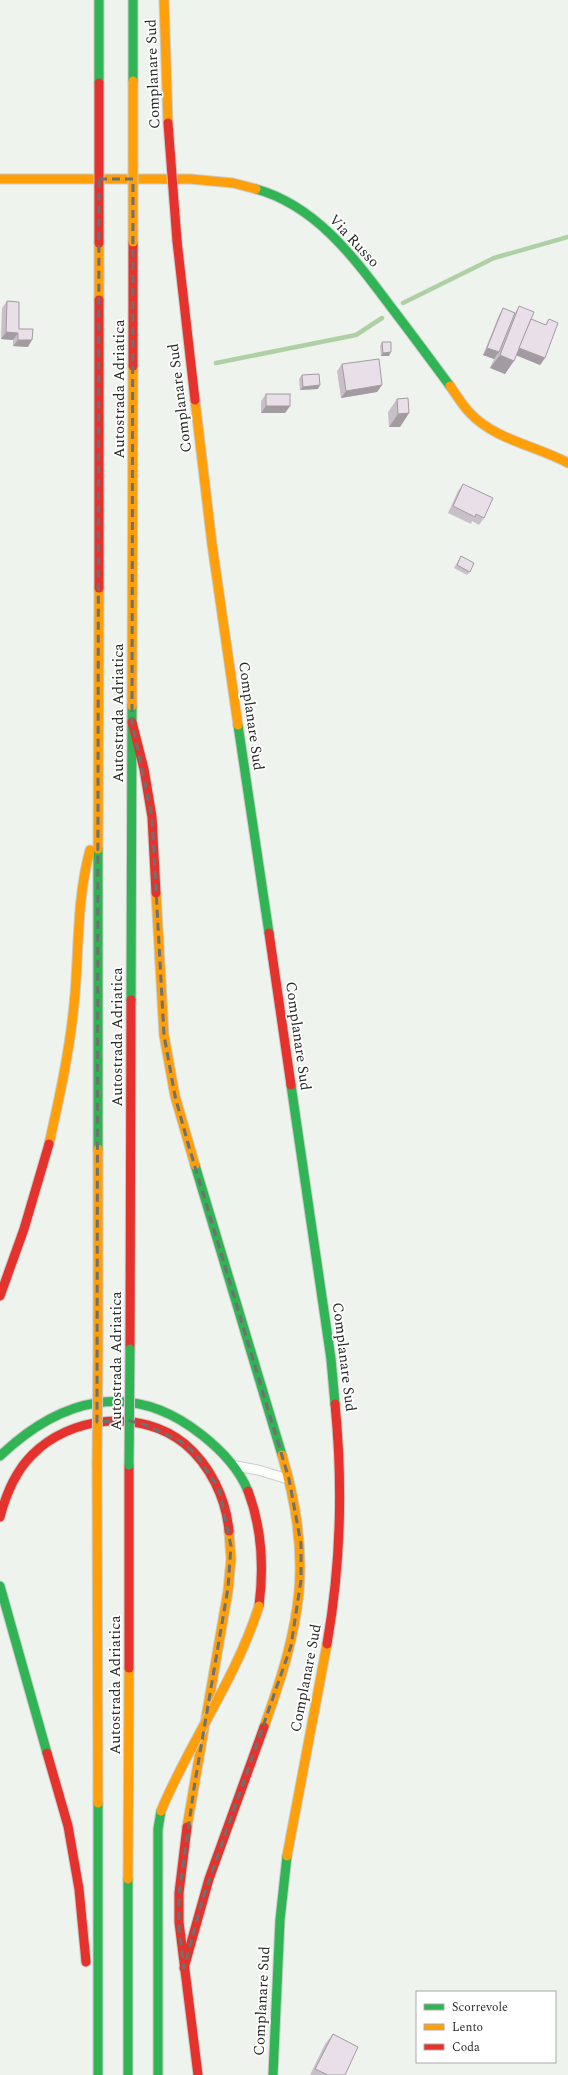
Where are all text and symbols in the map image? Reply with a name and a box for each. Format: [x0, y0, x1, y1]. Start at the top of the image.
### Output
street label: Complanare Sud [140, 19, 166, 129]
street label: Via Russo [323, 209, 385, 273]
street label: Autostrada Adriatica [108, 319, 131, 459]
street label: Complanare Sud [162, 342, 198, 454]
street label: Autostrada Adriatica [107, 643, 130, 783]
street label: Complanare Sud [232, 660, 270, 772]
street label: Autostrada Adriatica [106, 967, 129, 1107]
street label: Complanare Sud [279, 980, 317, 1092]
street label: Autostrada Adriatica [105, 1291, 128, 1431]
street label: Complanare Sud [326, 1301, 362, 1413]
street label: Autostrada Adriatica [104, 1615, 127, 1755]
street label: Complanare Sud [284, 1622, 328, 1734]
street label: Complanare Sud [248, 1946, 276, 2056]
legend [416, 1991, 556, 2063]
text: Scorrevole [452, 1998, 508, 2017]
text: Lento [452, 2018, 483, 2037]
text: Coda [452, 2038, 480, 2057]

